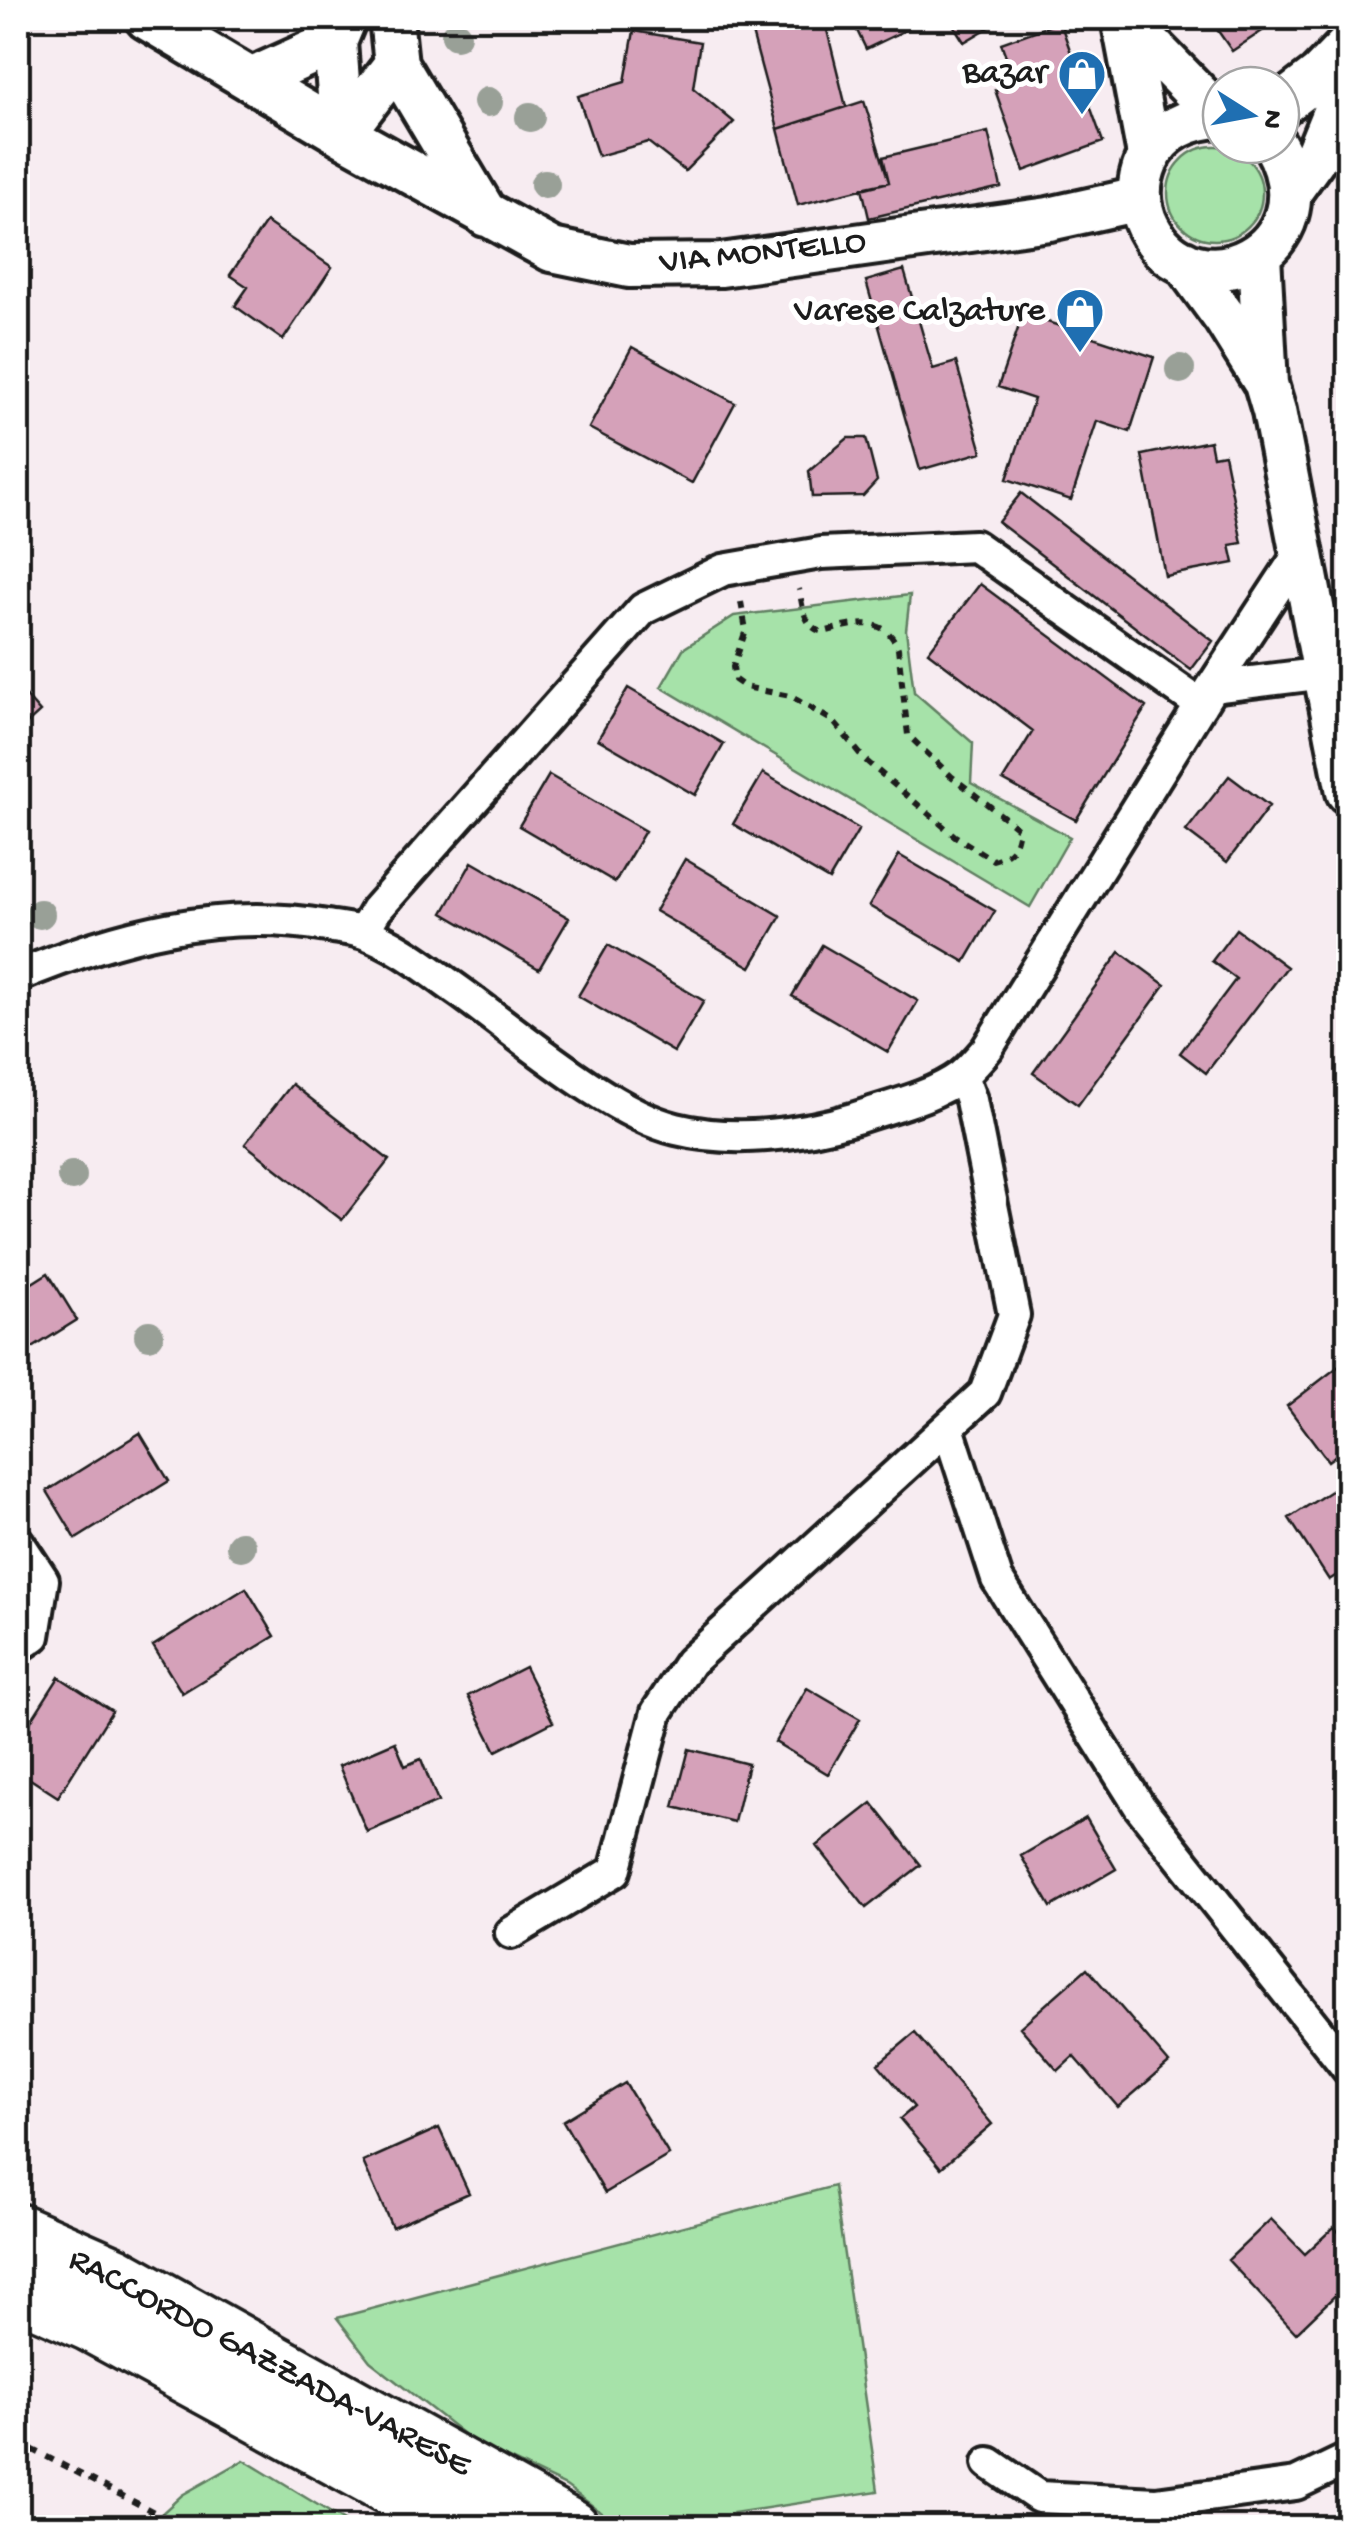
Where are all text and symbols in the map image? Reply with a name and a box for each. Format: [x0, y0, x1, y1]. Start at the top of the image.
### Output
shop icon: Bazar [1056, 48, 1108, 116]
place label: Bazar [961, 54, 1050, 95]
north arrow [1201, 65, 1301, 165]
text: N [1253, 107, 1289, 131]
street label: VIA MONTELLO [657, 223, 868, 285]
shop icon: Varese Calzature [1054, 286, 1106, 354]
place label: Varese Calzature [793, 292, 1046, 333]
street label: RACCORDO GAZZADA-VARESE [61, 2240, 478, 2488]

